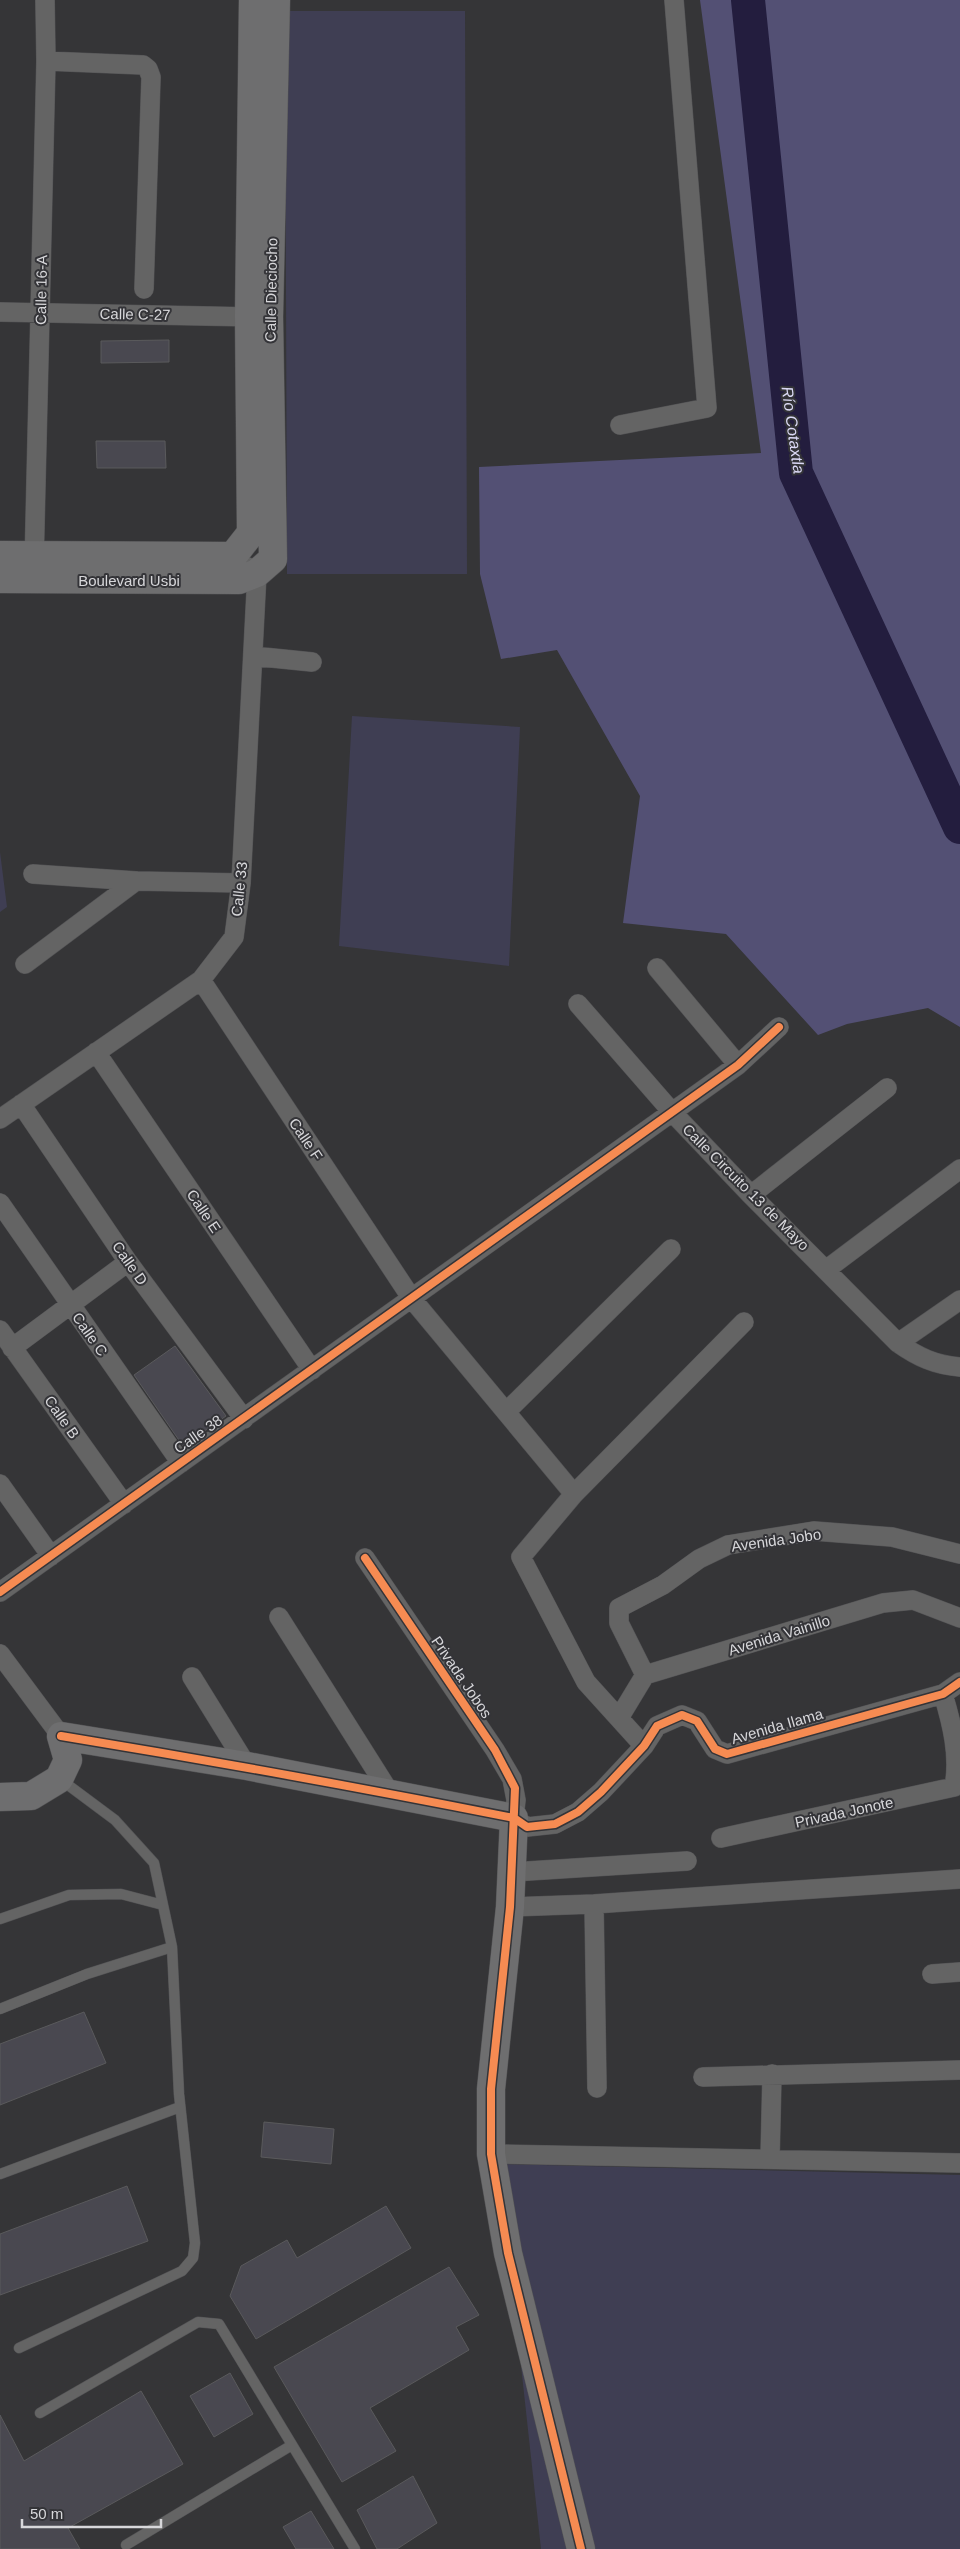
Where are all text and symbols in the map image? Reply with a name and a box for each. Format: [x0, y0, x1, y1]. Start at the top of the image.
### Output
street label: Calle Dieciocho [262, 238, 280, 342]
street label: Calle 16-A [32, 255, 50, 325]
street label: Calle C-27 [99, 305, 171, 323]
water label: Río Cotaxtla [778, 385, 808, 475]
street label: Boulevard Usbi [78, 572, 180, 589]
street label: Calle 33 [228, 861, 250, 917]
street label: Calle F [286, 1115, 326, 1163]
street label: Calle Circuito 13 de Mayo [679, 1120, 813, 1254]
street label: Calle E [183, 1186, 225, 1236]
street label: Calle D [109, 1238, 151, 1288]
street label: Calle C [69, 1309, 111, 1359]
street label: Calle B [41, 1392, 83, 1442]
street label: Calle 38 [171, 1411, 225, 1457]
street label: Avenida Jobo [730, 1525, 822, 1555]
street label: Avenida Vainillo [726, 1611, 832, 1659]
street label: Privada Jobos [428, 1633, 496, 1721]
street label: Avenida Ilama [729, 1705, 826, 1747]
street label: Privada Jonote [793, 1793, 895, 1831]
scale bar [22, 2496, 161, 2528]
text: 50 m [30, 2505, 63, 2522]

